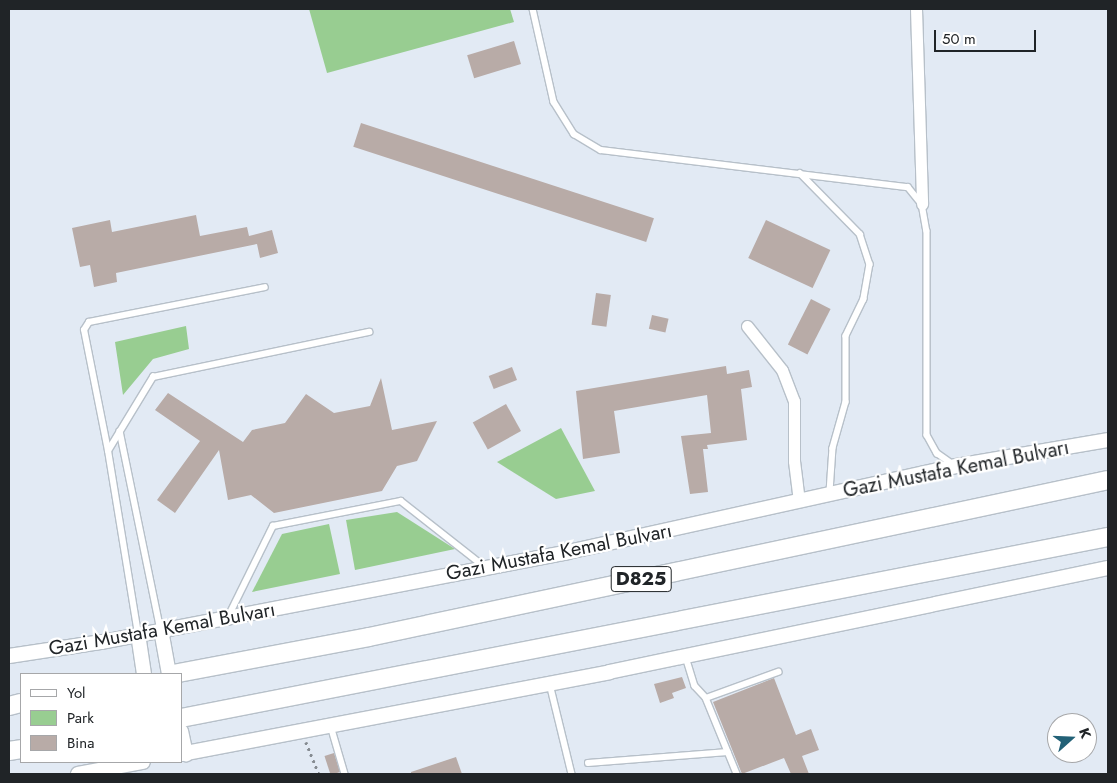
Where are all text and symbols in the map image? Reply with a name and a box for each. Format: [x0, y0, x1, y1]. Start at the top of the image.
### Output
scale bar [937, 20, 1040, 52]
text: 50 m [942, 28, 976, 50]
street label: Gazi Mustafa Kemal Bulvarı [841, 435, 1071, 503]
street label: Gazi Mustafa Kemal Bulvarı [444, 518, 674, 586]
road number: D825 [610, 562, 672, 596]
street label: Gazi Mustafa Kemal Bulvarı [47, 597, 277, 661]
legend [20, 673, 182, 763]
text: Yol [67, 682, 86, 704]
text: Park [67, 707, 94, 729]
north arrow [1047, 713, 1097, 763]
text: K [1074, 725, 1096, 741]
text: Bina [67, 732, 94, 754]

